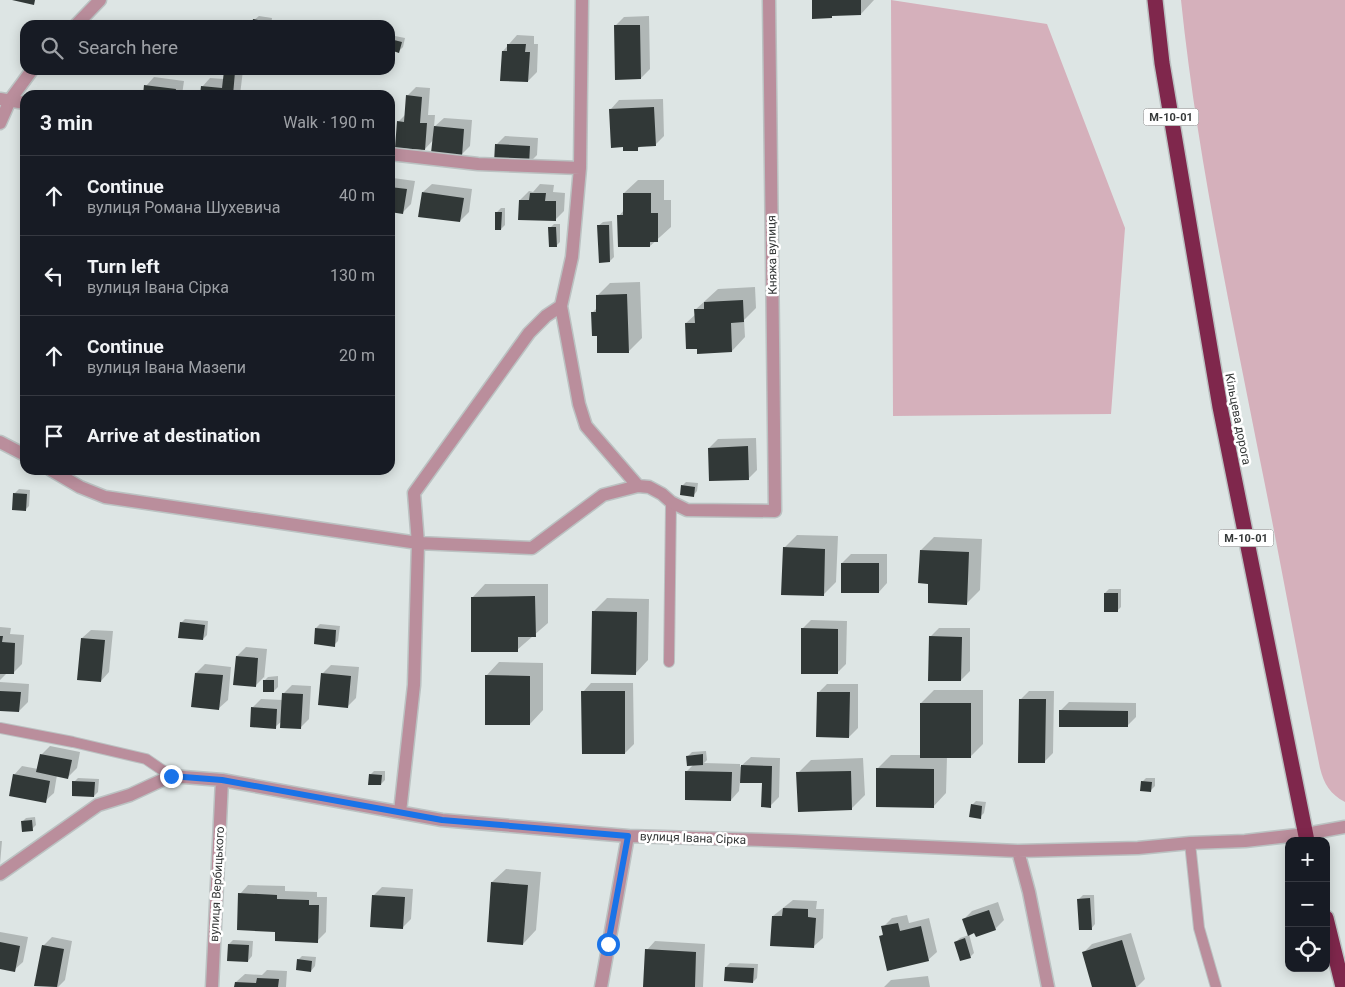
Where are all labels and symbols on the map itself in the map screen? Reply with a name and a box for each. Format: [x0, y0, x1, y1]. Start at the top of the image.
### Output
road number: М-10-01 [1144, 108, 1198, 125]
street label: Княжа вулиця [764, 215, 780, 295]
street label: Кільцева дорога [1222, 372, 1254, 466]
road number: М-10-01 [1218, 530, 1274, 546]
route end [160, 765, 183, 788]
street label: вулиця Вербицького [207, 826, 227, 942]
street label: вулиця Івана Сірка [640, 829, 746, 847]
route start [597, 933, 620, 956]

